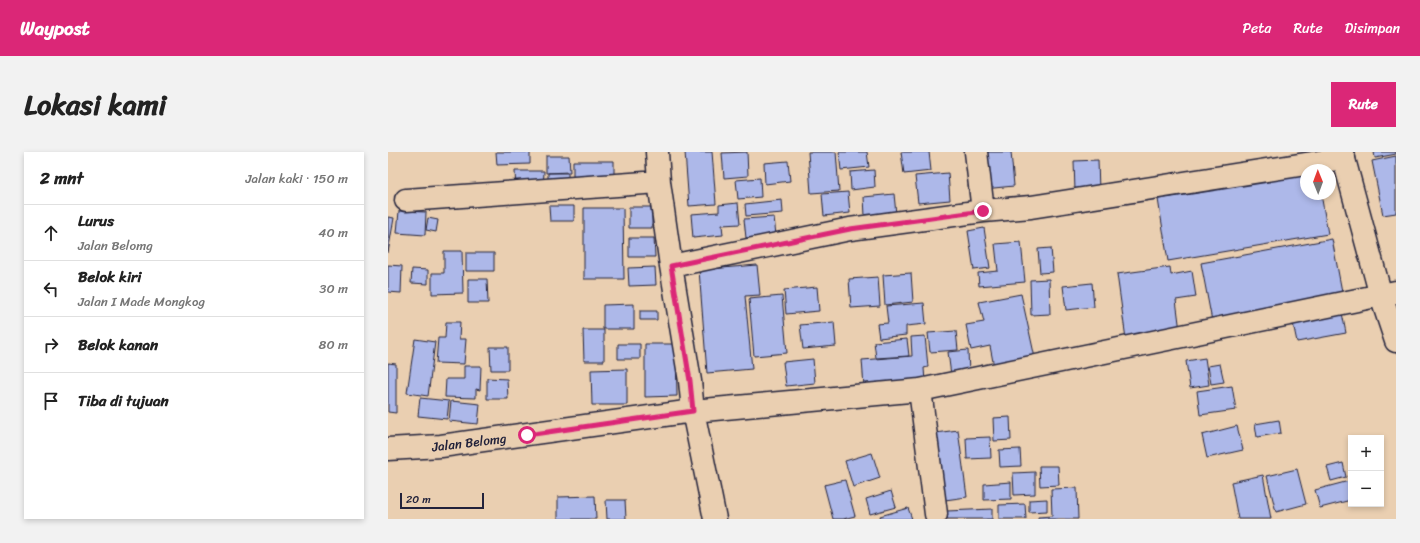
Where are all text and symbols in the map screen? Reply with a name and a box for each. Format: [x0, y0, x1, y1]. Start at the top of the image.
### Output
text: Waypost [20, 12, 90, 45]
text: Peta [1243, 16, 1271, 41]
text: Rute [1293, 16, 1323, 41]
text: Disimpan [1345, 16, 1400, 41]
text: Lokasi kami [24, 80, 166, 129]
button: Rute [1331, 82, 1396, 127]
text: 2 mnt [40, 163, 83, 193]
north arrow [1300, 164, 1336, 200]
text: Jalan kaki · 150 m [245, 167, 348, 190]
route end [974, 202, 992, 220]
text: Lurus [78, 208, 114, 234]
text: 40 m [318, 221, 348, 244]
icon: ahead [40, 222, 62, 244]
text: Jalan Belomg [78, 234, 153, 257]
text: Belok kiri [78, 264, 141, 290]
text: 30 m [319, 277, 348, 300]
icon: left [40, 278, 62, 300]
text: Jalan I Made Mongkog [78, 290, 205, 313]
text: Belok kanan [78, 332, 158, 358]
text: 80 m [319, 333, 348, 356]
icon: right [40, 334, 62, 356]
text: Tiba di tujuan [78, 388, 169, 414]
icon: arrive [40, 390, 62, 412]
street label: Jalan Belomg [430, 426, 508, 459]
route start [518, 426, 536, 444]
map controls [1348, 435, 1384, 507]
button: + [1348, 435, 1384, 471]
button: − [1348, 471, 1384, 507]
text: 20 m [406, 490, 431, 509]
scale bar [400, 491, 484, 510]

